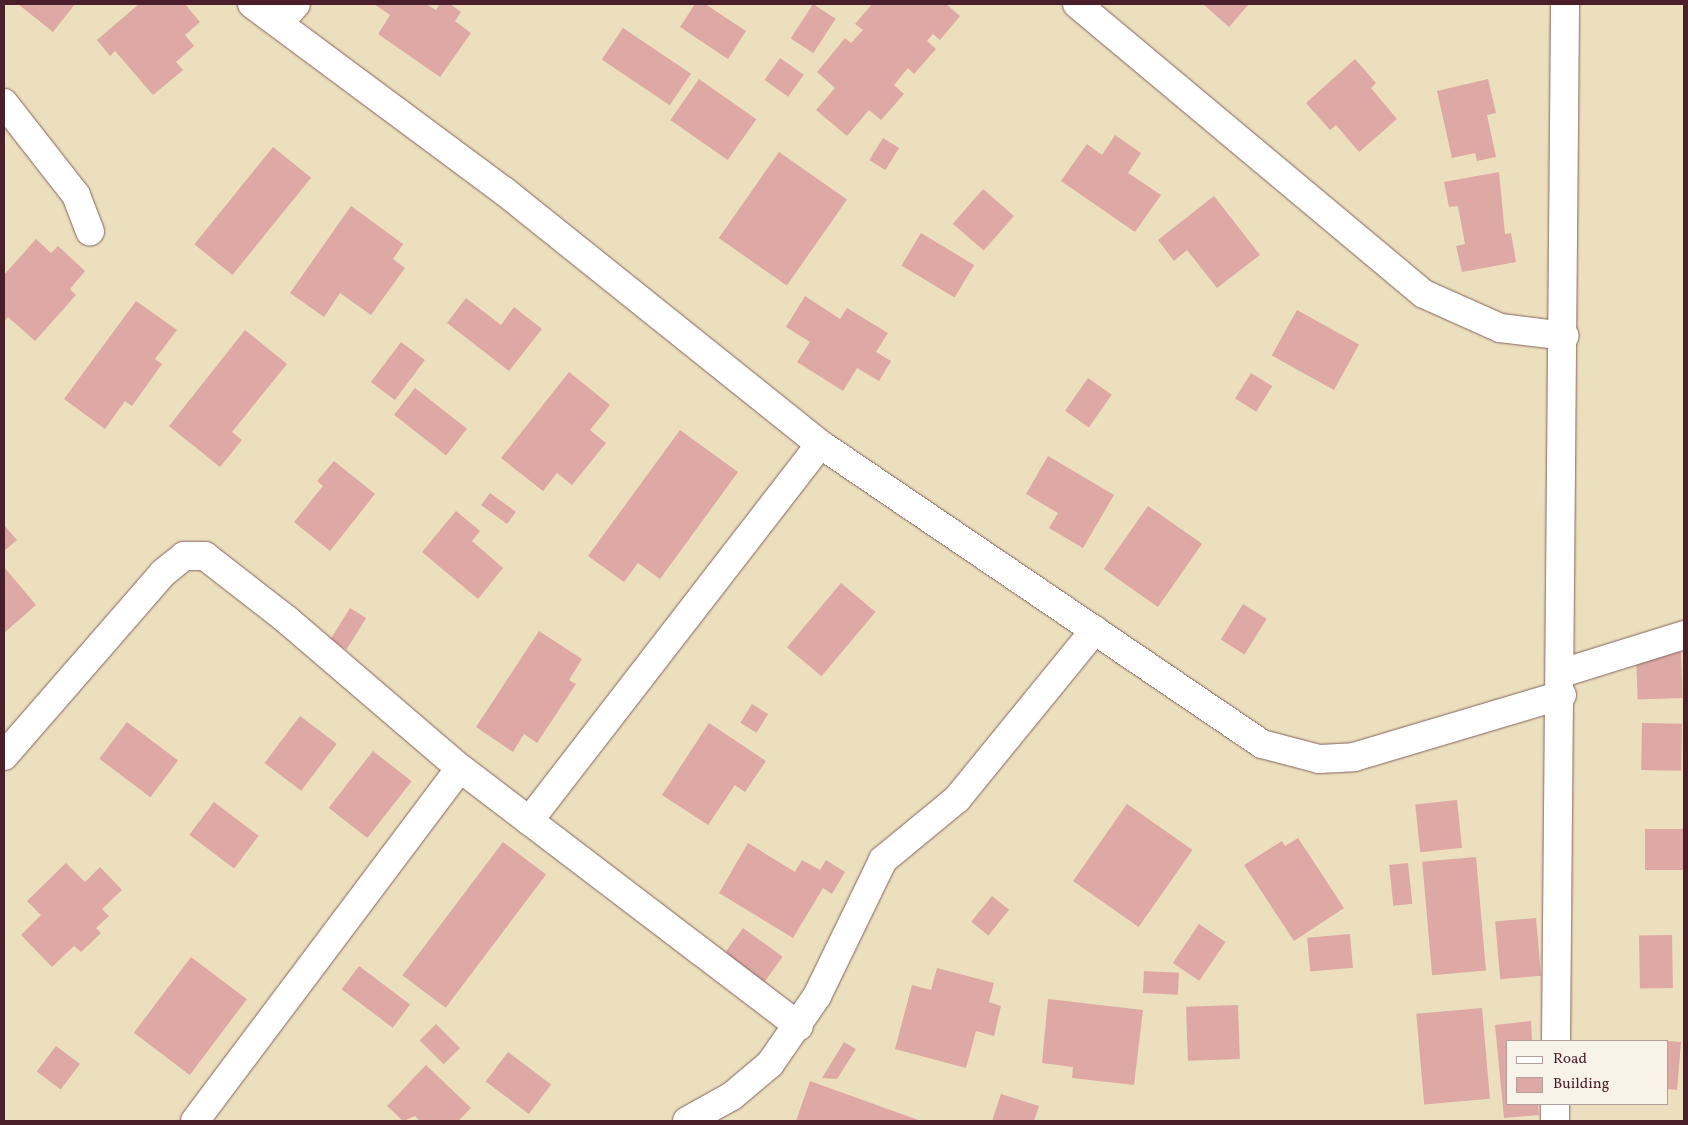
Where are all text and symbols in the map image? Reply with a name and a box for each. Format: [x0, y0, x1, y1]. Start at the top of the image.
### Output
legend [1506, 1040, 1668, 1105]
text: Road [1553, 1049, 1587, 1070]
text: Building [1553, 1074, 1609, 1095]

